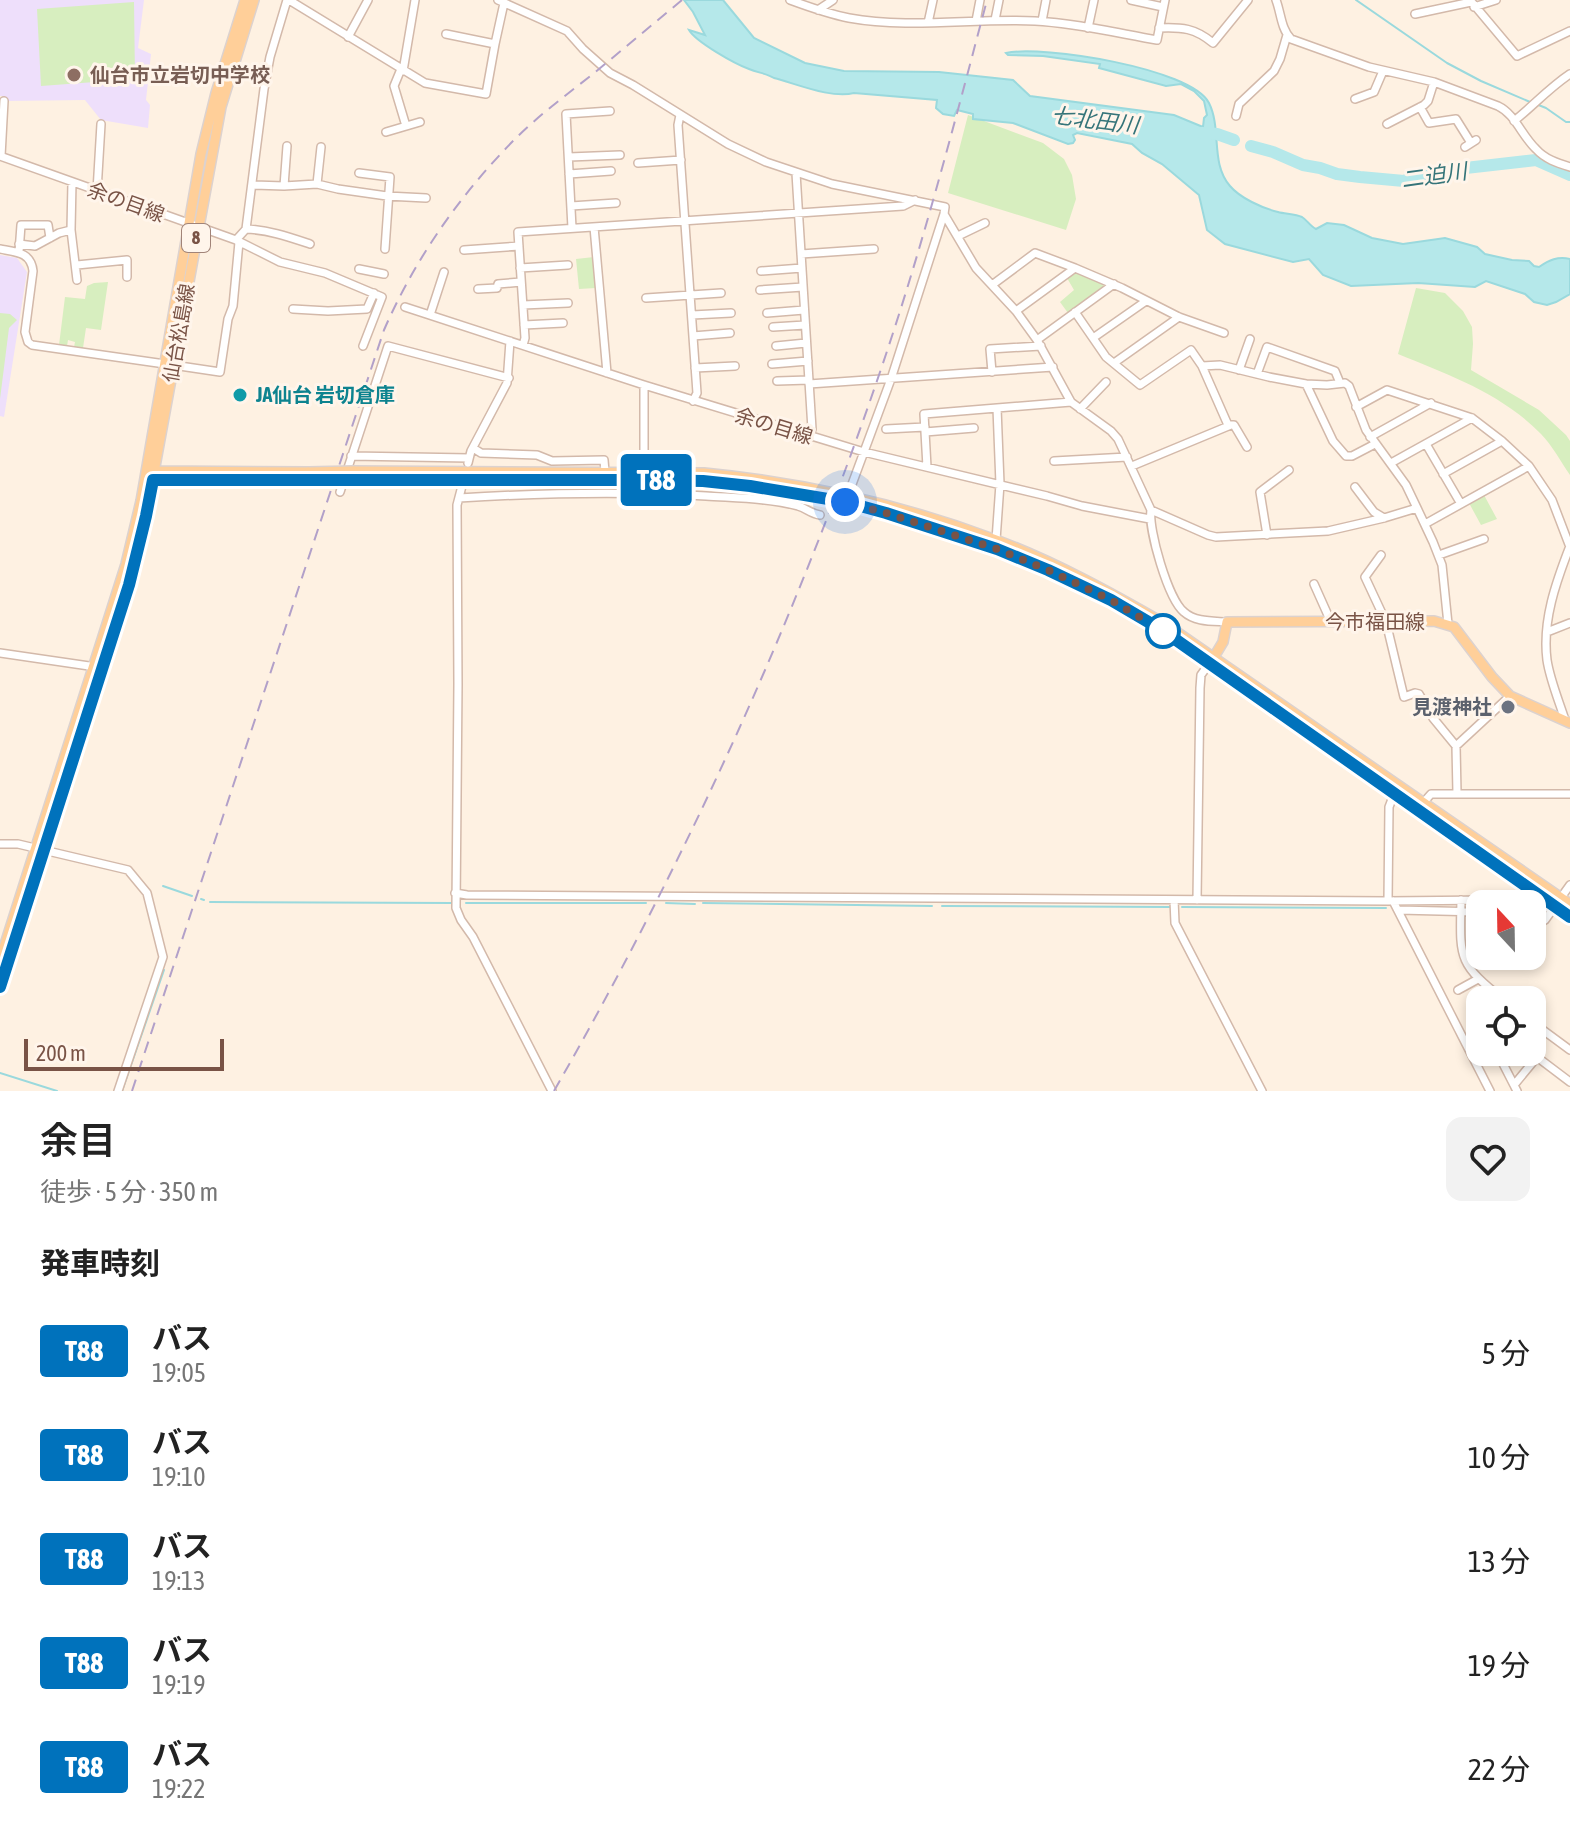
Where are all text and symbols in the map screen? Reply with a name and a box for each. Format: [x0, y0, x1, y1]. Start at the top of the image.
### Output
place label: 仙台市立岩切中学校 [90, 63, 270, 86]
marker: 仙台市立岩切中学校 [65, 66, 83, 84]
water label: 七北田川 [1050, 102, 1142, 139]
water label: 二迫川 [1400, 157, 1470, 192]
street label: 余の目線 [85, 177, 168, 226]
road number: 8 [182, 224, 210, 252]
street label: 仙台松島線 [158, 282, 199, 384]
place label: JA仙台 岩切倉庫 [255, 383, 395, 406]
marker: JA仙台 岩切倉庫 [231, 386, 249, 404]
street label: 余の目線 [733, 403, 816, 448]
line badge: T88 [610, 454, 702, 506]
text: T88 [637, 464, 675, 496]
your location [825, 482, 865, 522]
street label: 今市福田線 [1325, 610, 1425, 633]
unlabelled marker [1146, 614, 1180, 648]
place label: 見渡神社 [1412, 695, 1492, 718]
marker: 見渡神社 [1499, 698, 1517, 716]
north arrow [1466, 890, 1546, 970]
map controls [1466, 890, 1546, 1066]
button: locate [1466, 986, 1546, 1066]
scale bar [24, 1035, 224, 1071]
text: 200 m [36, 1040, 86, 1066]
button: heart [1446, 1117, 1530, 1201]
text: 余目 [40, 1119, 116, 1162]
text: 徒歩 · 5 分 · 350 m [40, 1177, 218, 1207]
text: 発車時刻 [40, 1246, 160, 1280]
text: バス [152, 1321, 212, 1355]
text: T88 [65, 1335, 103, 1367]
text: 5 分 [1482, 1336, 1530, 1370]
text: 19:05 [152, 1358, 206, 1388]
text: バス [152, 1425, 212, 1459]
text: T88 [65, 1439, 103, 1471]
text: 10 分 [1468, 1440, 1530, 1474]
text: 19:10 [152, 1462, 206, 1492]
text: バス [152, 1529, 212, 1563]
text: T88 [65, 1543, 103, 1575]
text: 13 分 [1468, 1544, 1530, 1578]
text: 19:13 [152, 1566, 206, 1596]
text: バス [152, 1633, 212, 1667]
text: T88 [65, 1647, 103, 1679]
text: 19 分 [1468, 1648, 1530, 1682]
text: 19:19 [152, 1670, 206, 1700]
text: バス [152, 1737, 212, 1771]
text: T88 [65, 1751, 103, 1783]
text: 22 分 [1468, 1752, 1530, 1786]
text: 19:22 [152, 1774, 206, 1804]

